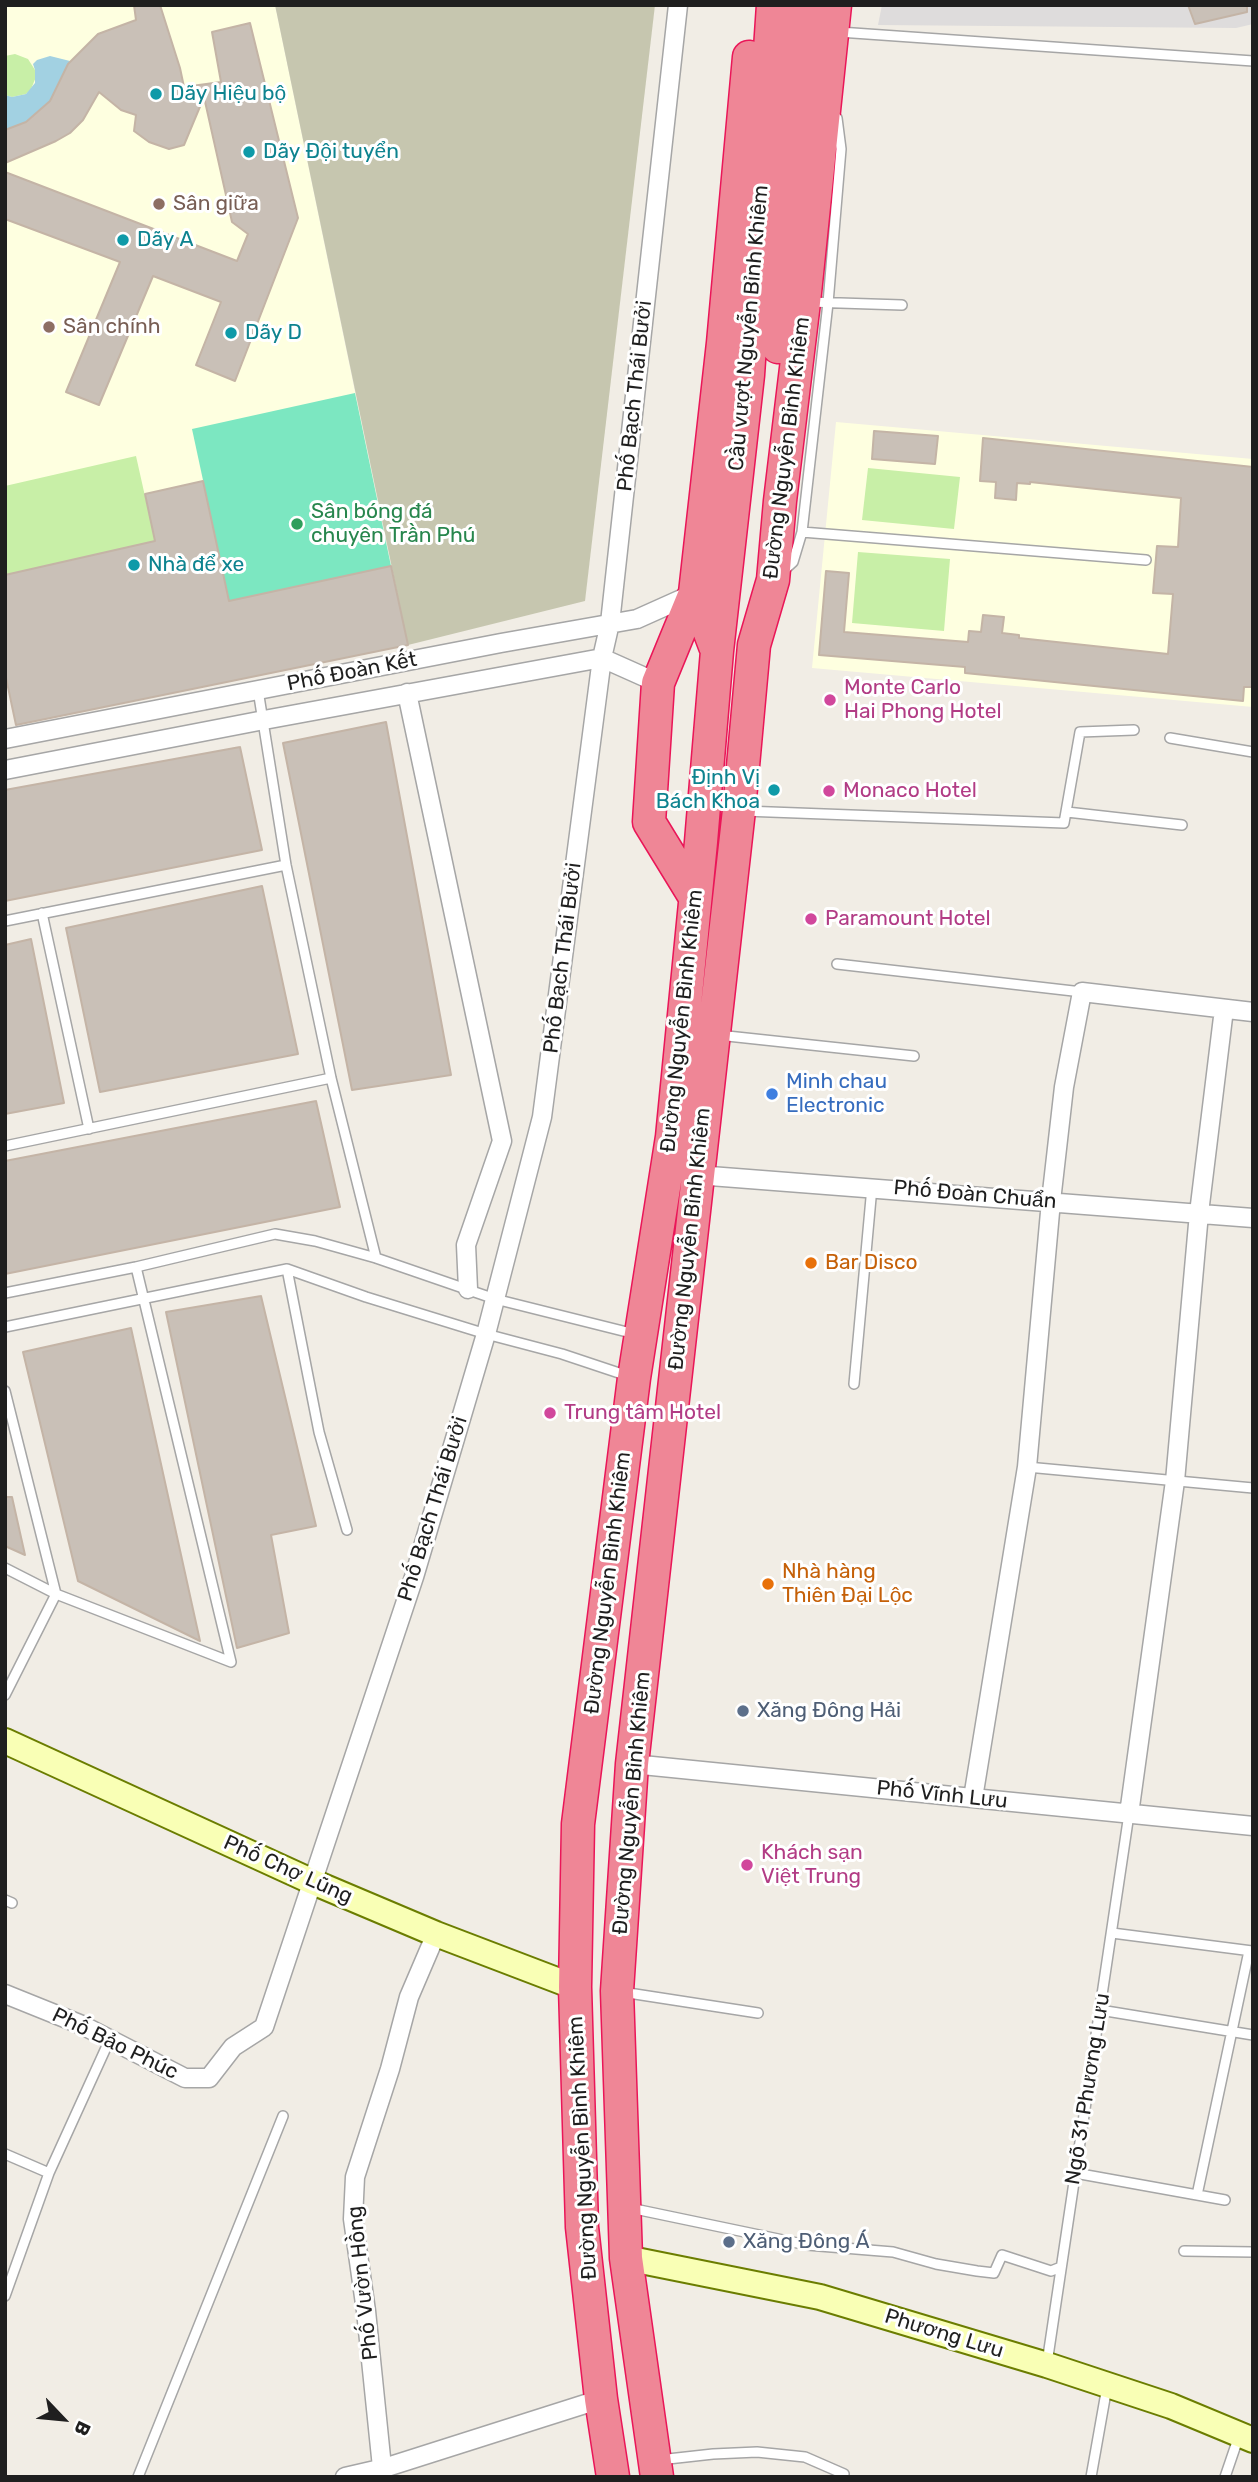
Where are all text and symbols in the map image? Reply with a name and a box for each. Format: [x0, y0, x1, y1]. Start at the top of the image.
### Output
place label: Dãy Hiệu bộ [170, 81, 286, 107]
marker: Dãy Hiệu bộ [148, 86, 164, 102]
place label: Dãy Đội tuyển [263, 139, 399, 165]
marker: Dãy Đội tuyển [241, 144, 257, 160]
street label: Cầu vượt Nguyễn Bỉnh Khiêm [724, 184, 774, 472]
place label: Sân giữa [173, 191, 259, 217]
marker: Sân giữa [151, 196, 167, 212]
place label: Dãy A [137, 227, 194, 253]
marker: Dãy A [115, 232, 131, 248]
street label: Phố Bạch Thái Bưởi [612, 299, 658, 493]
place label: Sân chính [63, 314, 161, 340]
street label: Đường Nguyễn Bỉnh Khiêm [758, 316, 816, 580]
marker: Sân chính [41, 319, 57, 335]
place label: Dãy D [245, 320, 302, 346]
marker: Dãy D [223, 325, 239, 341]
place label: Sân bóng đá chuyên Trần Phú [311, 499, 476, 549]
marker: Sân bóng đá chuyên Trần Phú [289, 516, 305, 532]
place label: Nhà để xe [148, 552, 244, 578]
marker: Nhà để xe [126, 557, 142, 573]
street label: Phố Đoàn Kết [285, 647, 419, 697]
place label: Monte Carlo Hai Phong Hotel [844, 675, 1002, 725]
marker: Monte Carlo Hai Phong Hotel [822, 692, 838, 708]
place label: Định Vị Bách Khoa [656, 765, 760, 815]
place label: Monaco Hotel [843, 778, 977, 804]
marker: Định Vị Bách Khoa [766, 782, 782, 798]
marker: Monaco Hotel [821, 783, 837, 799]
street label: Phố Bạch Thái Bưởi [539, 861, 587, 1055]
street label: Đường Nguyễn Bình Khiêm [656, 888, 708, 1154]
place label: Paramount Hotel [825, 906, 991, 932]
marker: Paramount Hotel [803, 911, 819, 927]
place label: Minh chau Electronic [786, 1069, 887, 1119]
marker: Minh chau Electronic [764, 1086, 780, 1102]
street label: Đường Nguyễn Bỉnh Khiêm [664, 1107, 716, 1371]
street label: Phố Đoàn Chuẩn [892, 1175, 1058, 1215]
place label: Bar Disco [825, 1250, 918, 1276]
marker: Bar Disco [803, 1255, 819, 1271]
place label: Trung tâm Hotel [564, 1400, 721, 1426]
marker: Trung tâm Hotel [542, 1405, 558, 1421]
street label: Phố Bạch Thái Bưởi [393, 1414, 473, 1604]
street label: Đường Nguyễn Bình Khiêm [579, 1450, 637, 1716]
place label: Nhà hàng Thiên Đại Lộc [782, 1559, 913, 1609]
marker: Nhà hàng Thiên Đại Lộc [760, 1576, 776, 1592]
street label: Đường Nguyễn Bỉnh Khiêm [608, 1671, 656, 1935]
place label: Xăng Đông Hải [757, 1698, 901, 1724]
marker: Xăng Đông Hải [735, 1703, 751, 1719]
street label: Phố Vĩnh Lưu [875, 1776, 1009, 1814]
street label: Phố Chợ Lũng [220, 1830, 356, 1910]
place label: Khách sạn Việt Trung [761, 1840, 863, 1890]
marker: Khách sạn Việt Trung [739, 1857, 755, 1873]
street label: Ngõ 31 Phương Lưu [1060, 1991, 1116, 2187]
street label: Phố Bảo Phúc [48, 2003, 182, 2085]
street label: Đường Nguyễn Bình Khiêm [564, 2015, 602, 2281]
street label: Phố Vườn Hồng [342, 2204, 384, 2362]
place label: Xăng Đông Á [743, 2229, 869, 2255]
marker: Xăng Đông Á [721, 2234, 737, 2250]
street label: Phương Lưu [881, 2304, 1007, 2364]
north arrow [28, 2384, 98, 2454]
text: B [69, 2417, 96, 2439]

